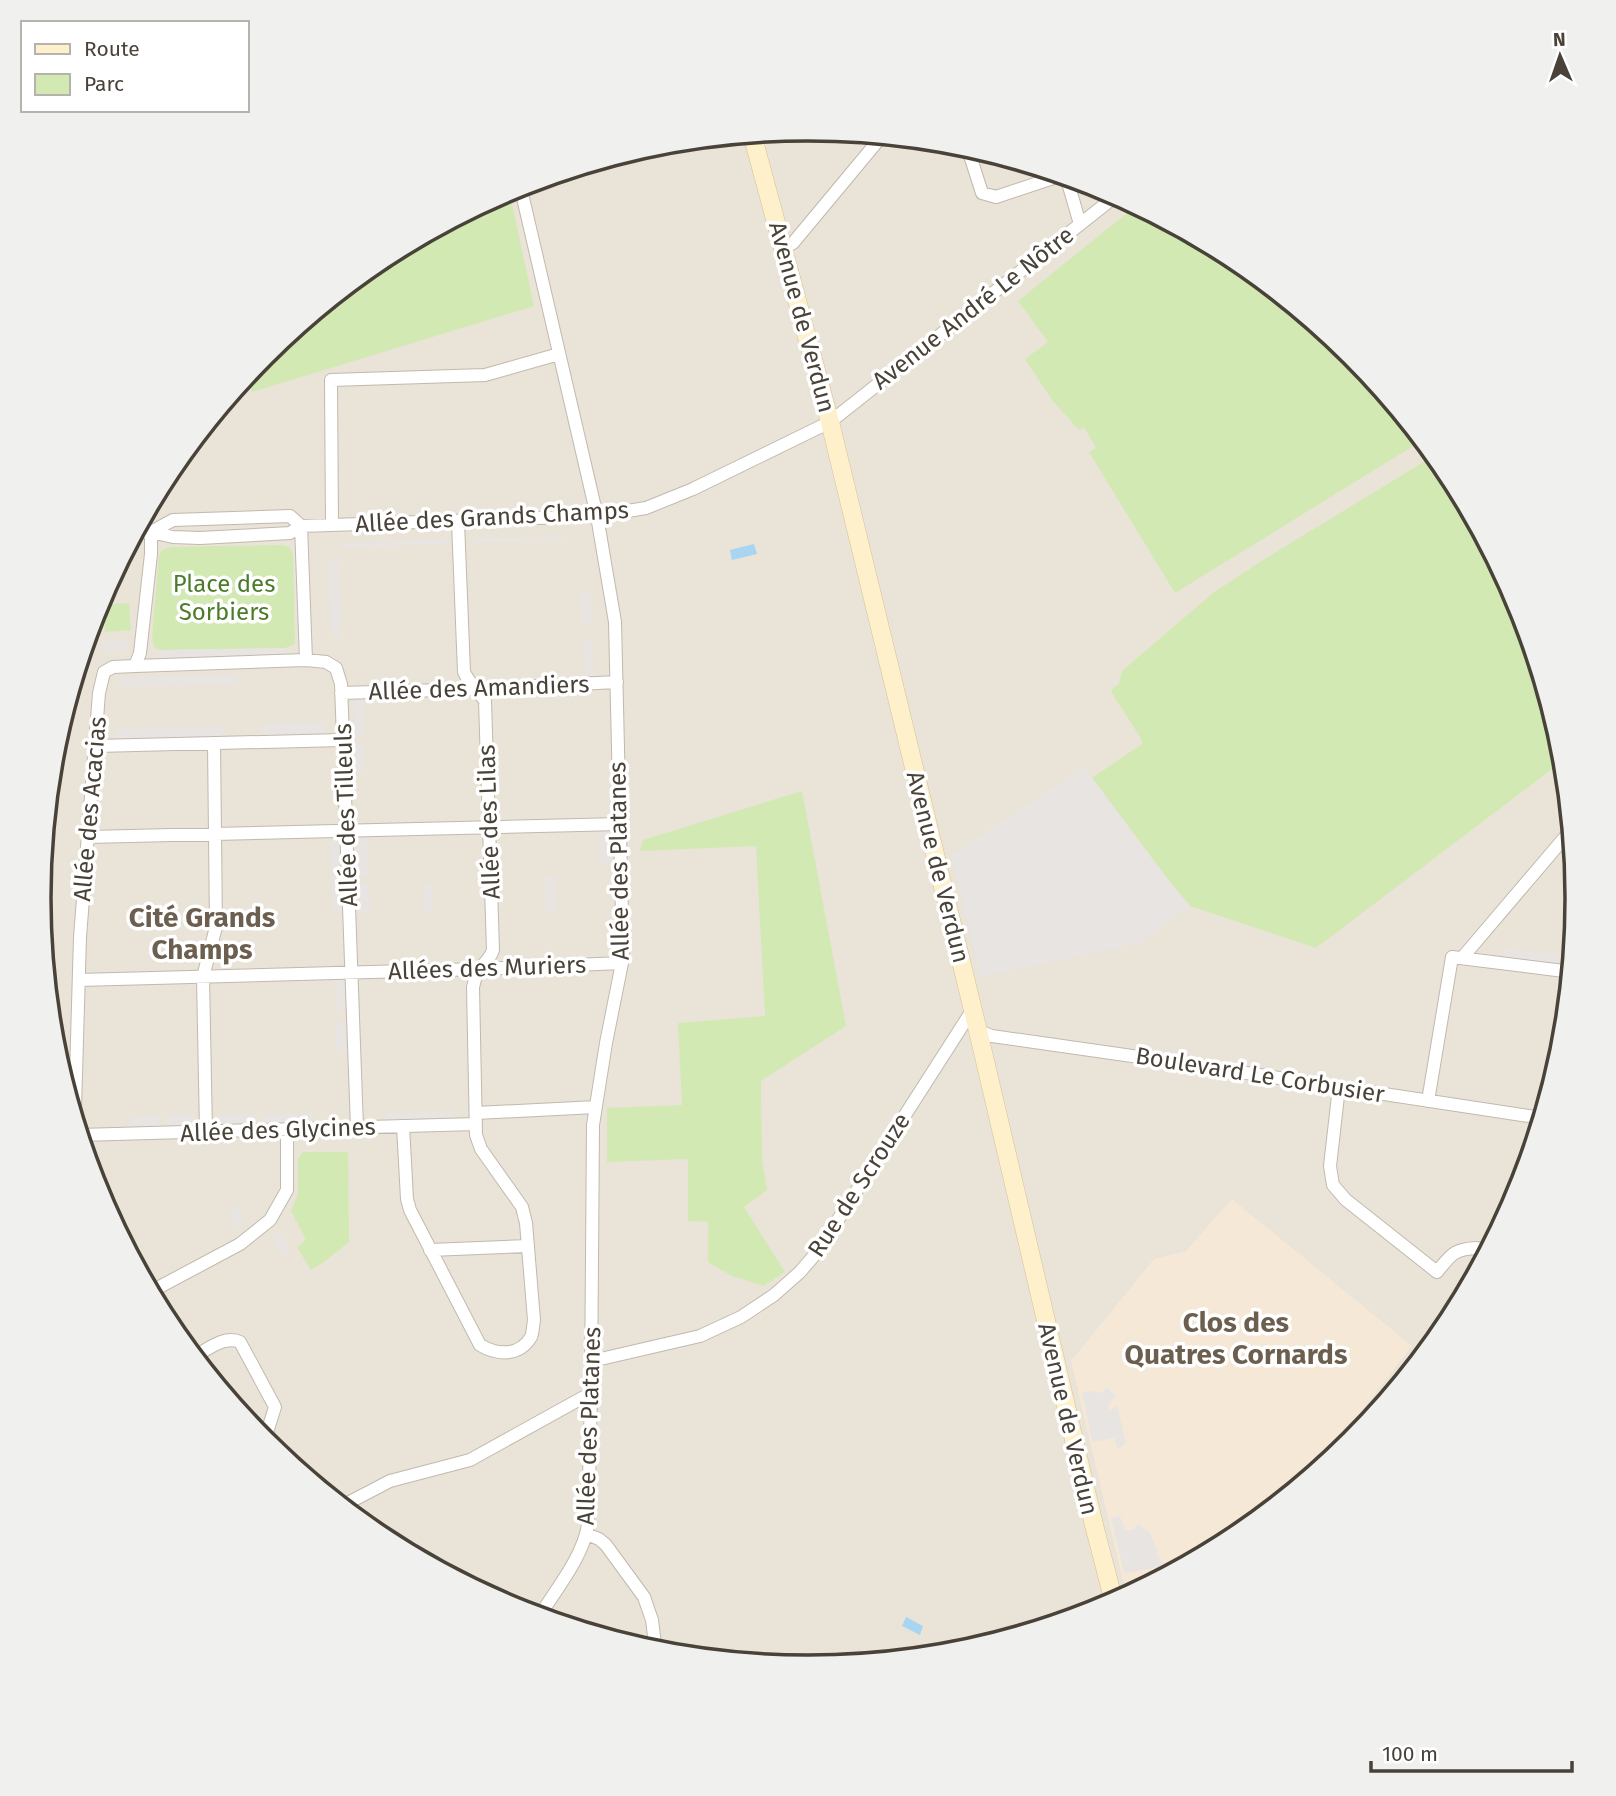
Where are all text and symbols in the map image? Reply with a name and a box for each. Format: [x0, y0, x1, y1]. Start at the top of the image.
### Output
legend [21, 21, 248, 112]
north arrow [1525, 21, 1595, 91]
text: N [1553, 28, 1566, 51]
text: Route [84, 36, 140, 62]
text: Parc [84, 71, 124, 97]
street label: Avenue de Verdun [763, 218, 841, 416]
street label: Avenue André Le Nôtre [867, 221, 1079, 395]
street label: Allée des Grands Champs [354, 496, 630, 538]
park label: Place des Sorbiers [173, 570, 275, 626]
street label: Allée des Amandiers [368, 670, 590, 706]
street label: Allée des Acacias [68, 715, 112, 903]
street label: Allée des Tilleuls [329, 723, 363, 907]
street label: Allée des Lilas [472, 744, 506, 900]
street label: Allée des Platanes [603, 761, 635, 961]
street label: Avenue de Verdun [901, 768, 975, 966]
district label: Cité Grands Champs [129, 901, 275, 966]
street label: Allées des Muriers [387, 951, 587, 985]
street label: Boulevard Le Corbusier [1133, 1041, 1387, 1109]
street label: Rue de Scrouze [802, 1108, 916, 1262]
street label: Allée des Glycines [180, 1113, 376, 1147]
district label: Clos des Quatres Cornards [1125, 1306, 1347, 1371]
street label: Avenue de Verdun [1032, 1320, 1104, 1518]
street label: Allée des Platanes [572, 1326, 606, 1526]
scale bar [1371, 1730, 1572, 1774]
text: 100 m [1382, 1741, 1438, 1767]

